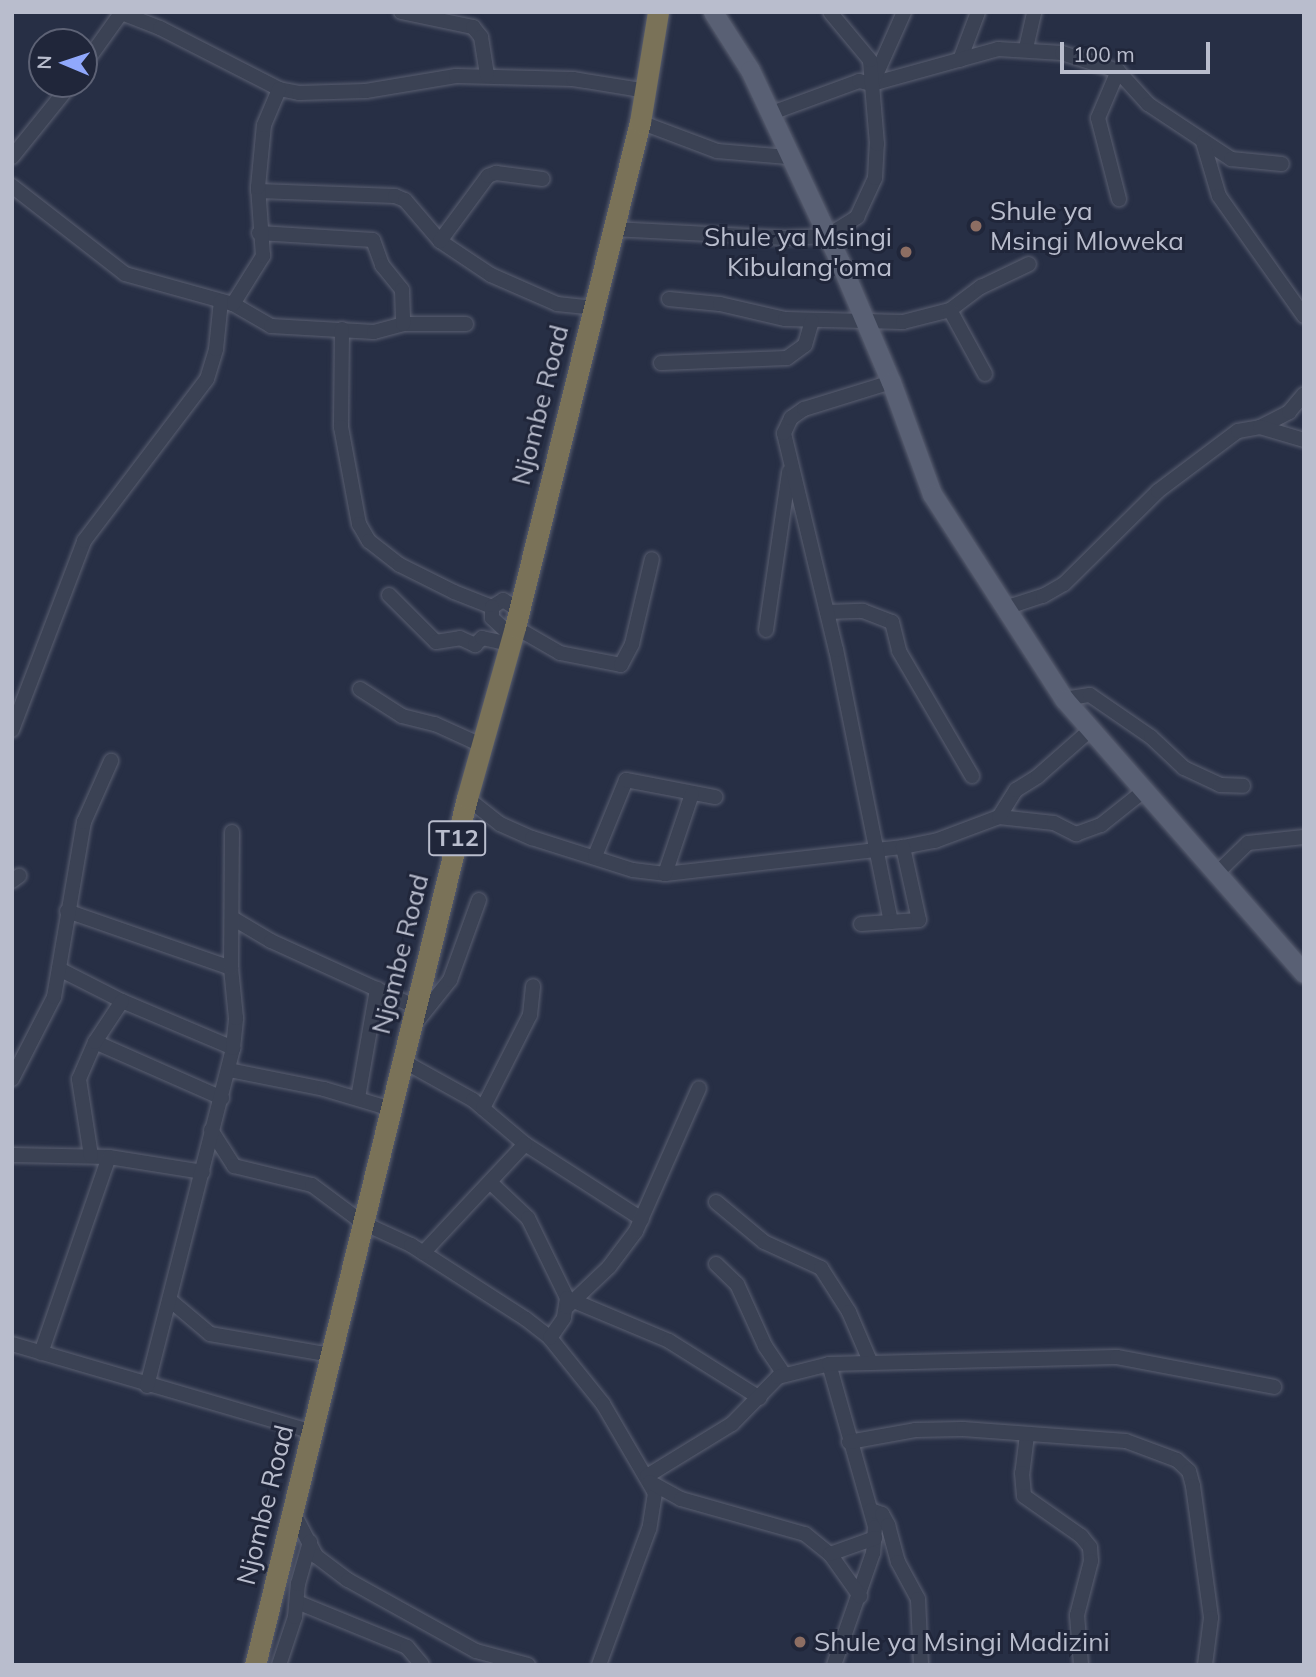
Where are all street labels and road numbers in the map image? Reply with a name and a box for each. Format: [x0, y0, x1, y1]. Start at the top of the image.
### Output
street label: Njombe Road [505, 322, 575, 488]
road number: T12 [427, 818, 487, 858]
street label: Njombe Road [365, 871, 435, 1037]
street label: Njombe Road [230, 1422, 300, 1588]

